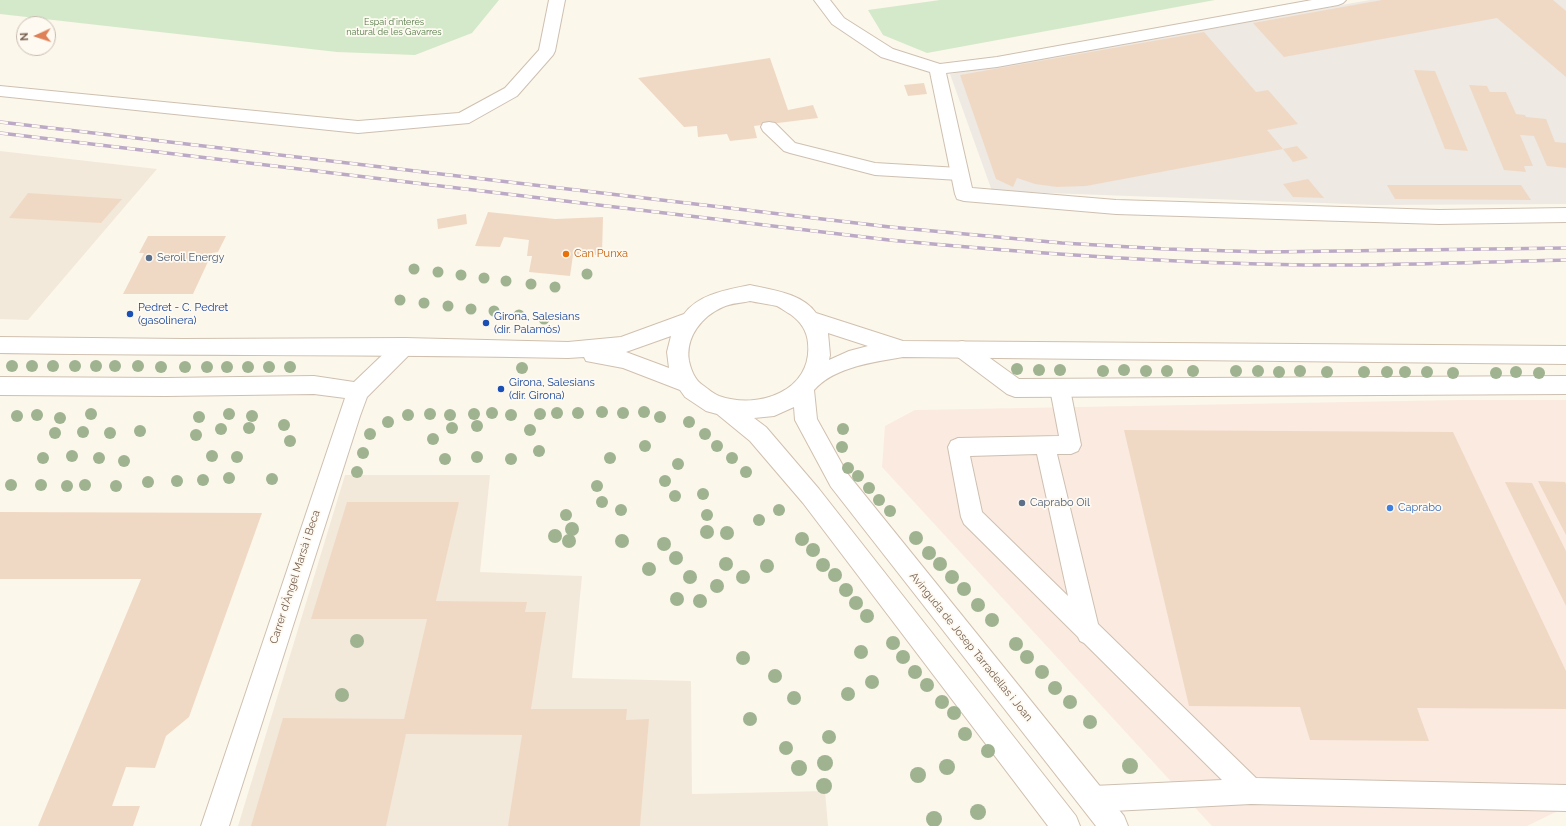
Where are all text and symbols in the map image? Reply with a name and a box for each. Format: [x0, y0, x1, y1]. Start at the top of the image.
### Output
north arrow [16, 16, 56, 56]
park label: Espai d'interès natural de les Gavarres [346, 17, 442, 38]
text: N [18, 32, 31, 41]
place label: Can Punxa [574, 247, 628, 261]
marker: Can Punxa [561, 249, 571, 259]
place label: Seroil Energy [157, 251, 225, 265]
marker: Seroil Energy [144, 253, 154, 263]
place label: Pedret - C. Pedret (gasolinera) [138, 301, 228, 327]
marker: Pedret - C. Pedret (gasolinera) [125, 309, 135, 319]
place label: Girona, Salesians (dir. Palamós) [494, 310, 580, 336]
marker: Girona, Salesians (dir. Palamós) [481, 318, 491, 328]
place label: Girona, Salesians (dir. Girona) [509, 376, 595, 402]
marker: Girona, Salesians (dir. Girona) [496, 384, 506, 394]
place label: Caprabo Oil [1030, 496, 1090, 510]
marker: Caprabo Oil [1017, 498, 1027, 508]
place label: Caprabo [1398, 501, 1441, 515]
marker: Caprabo [1385, 503, 1395, 513]
street label: Carrer d'Àngel Marsà i Beca [267, 508, 323, 646]
street label: Avinguda de Josep Tarradellas i Joan [907, 570, 1035, 724]

